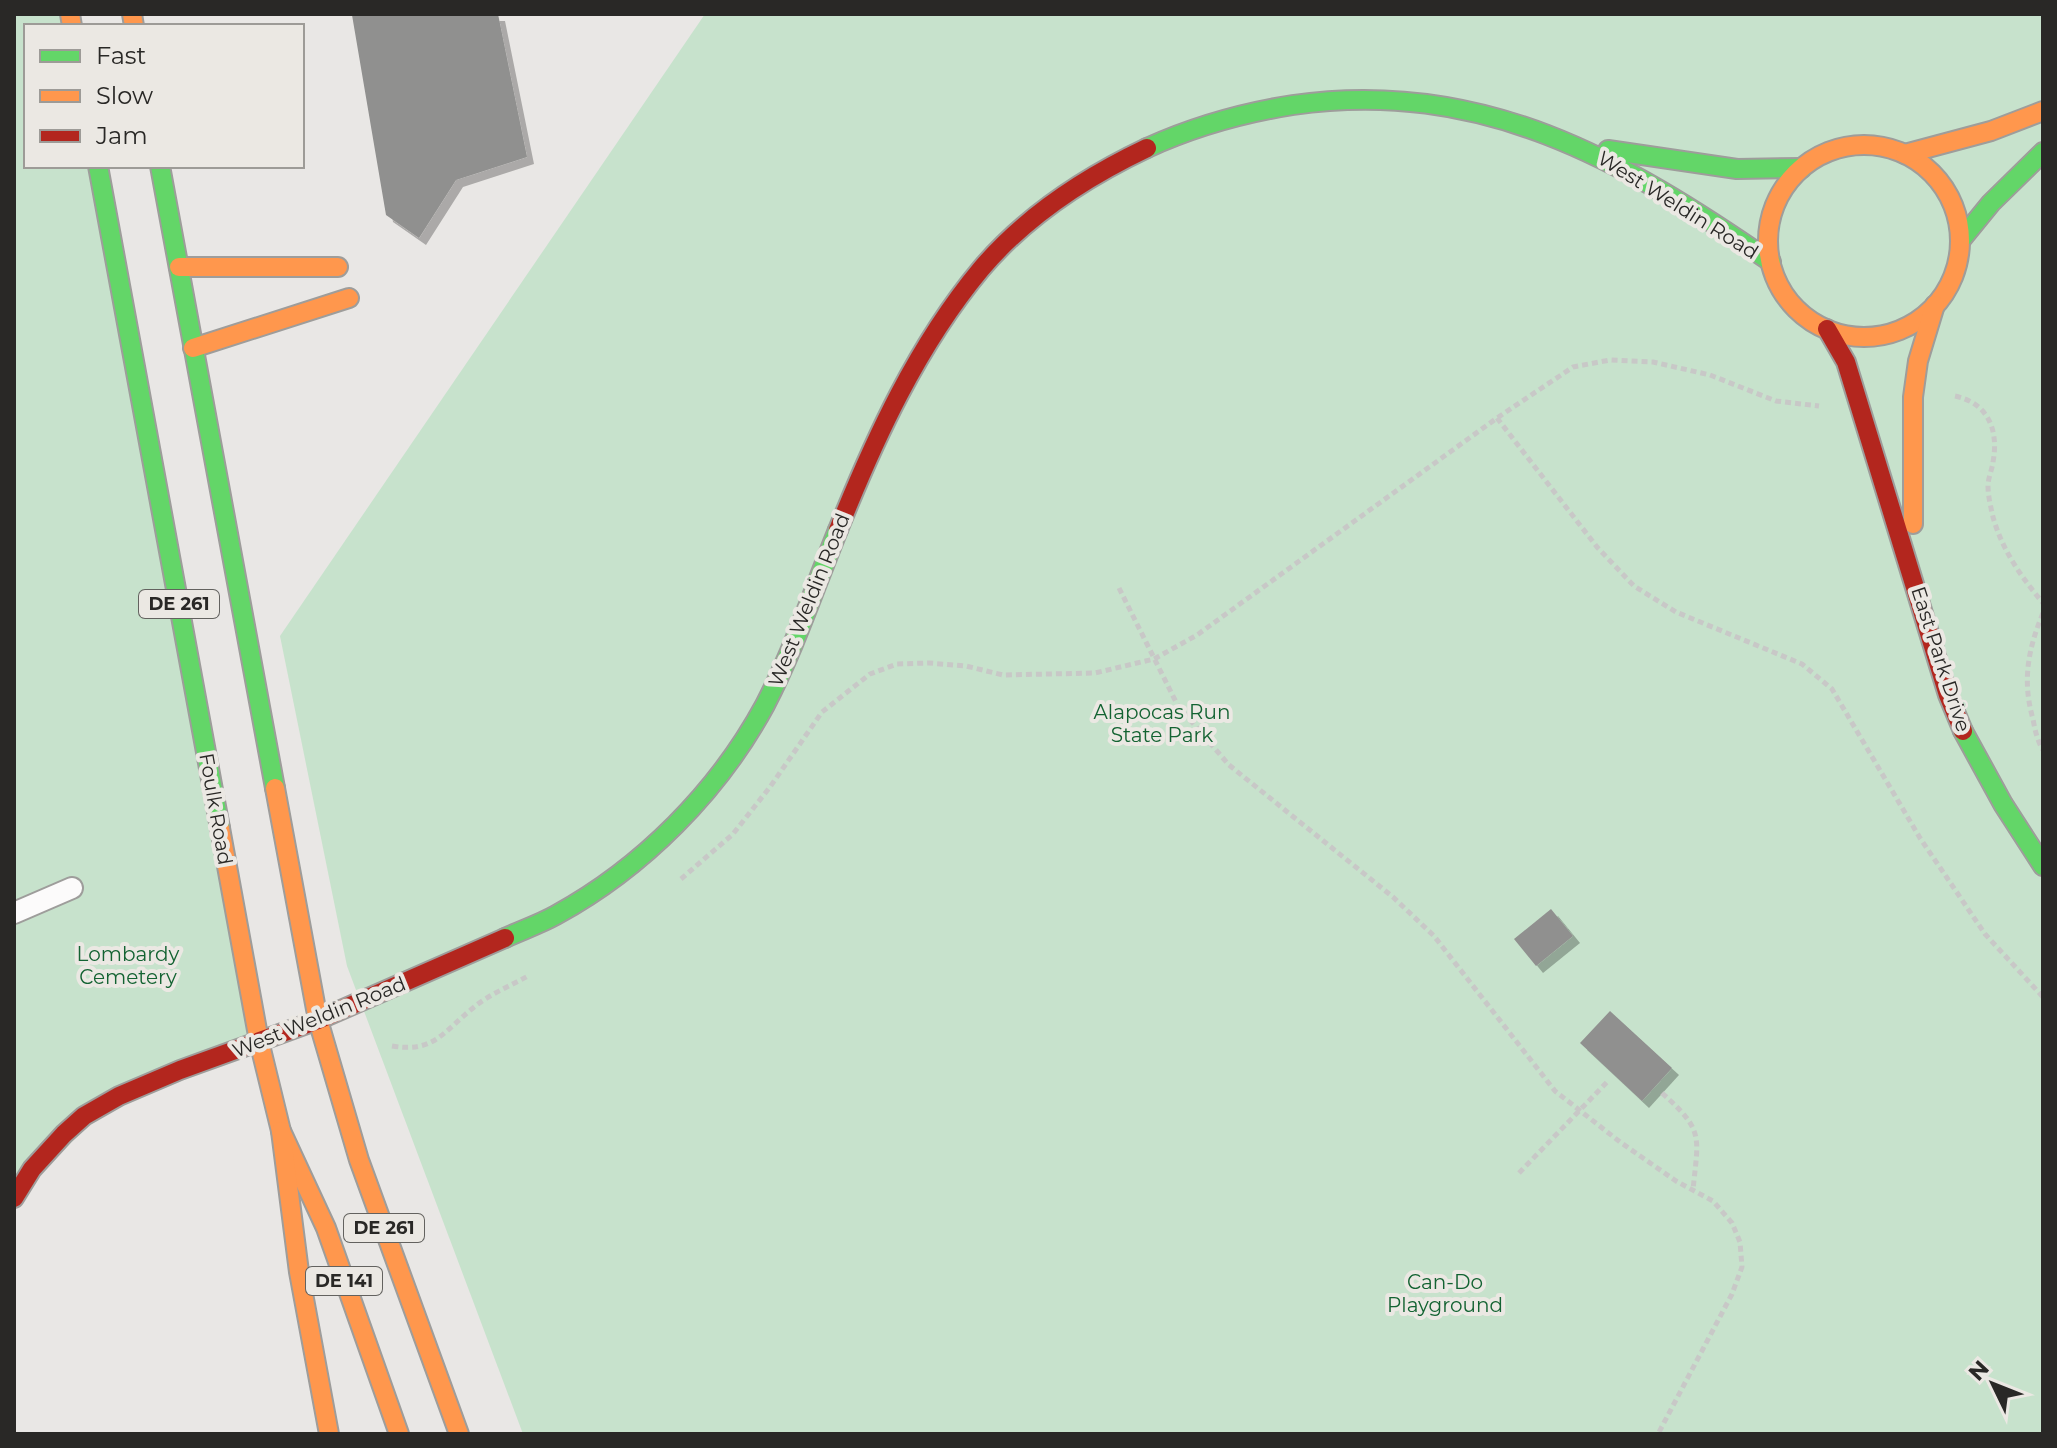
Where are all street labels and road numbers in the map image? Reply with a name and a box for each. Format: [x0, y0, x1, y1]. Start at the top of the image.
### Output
street label: West Weldin Road [1593, 146, 1763, 264]
street label: West Weldin Road [763, 510, 855, 690]
street label: East Park Drive [1906, 583, 1976, 735]
road number: DE 261 [139, 590, 219, 618]
street label: Foulk Road [194, 751, 238, 867]
street label: West Weldin Road [229, 971, 409, 1063]
road number: DE 261 [344, 1214, 424, 1242]
road number: DE 141 [306, 1267, 382, 1295]

